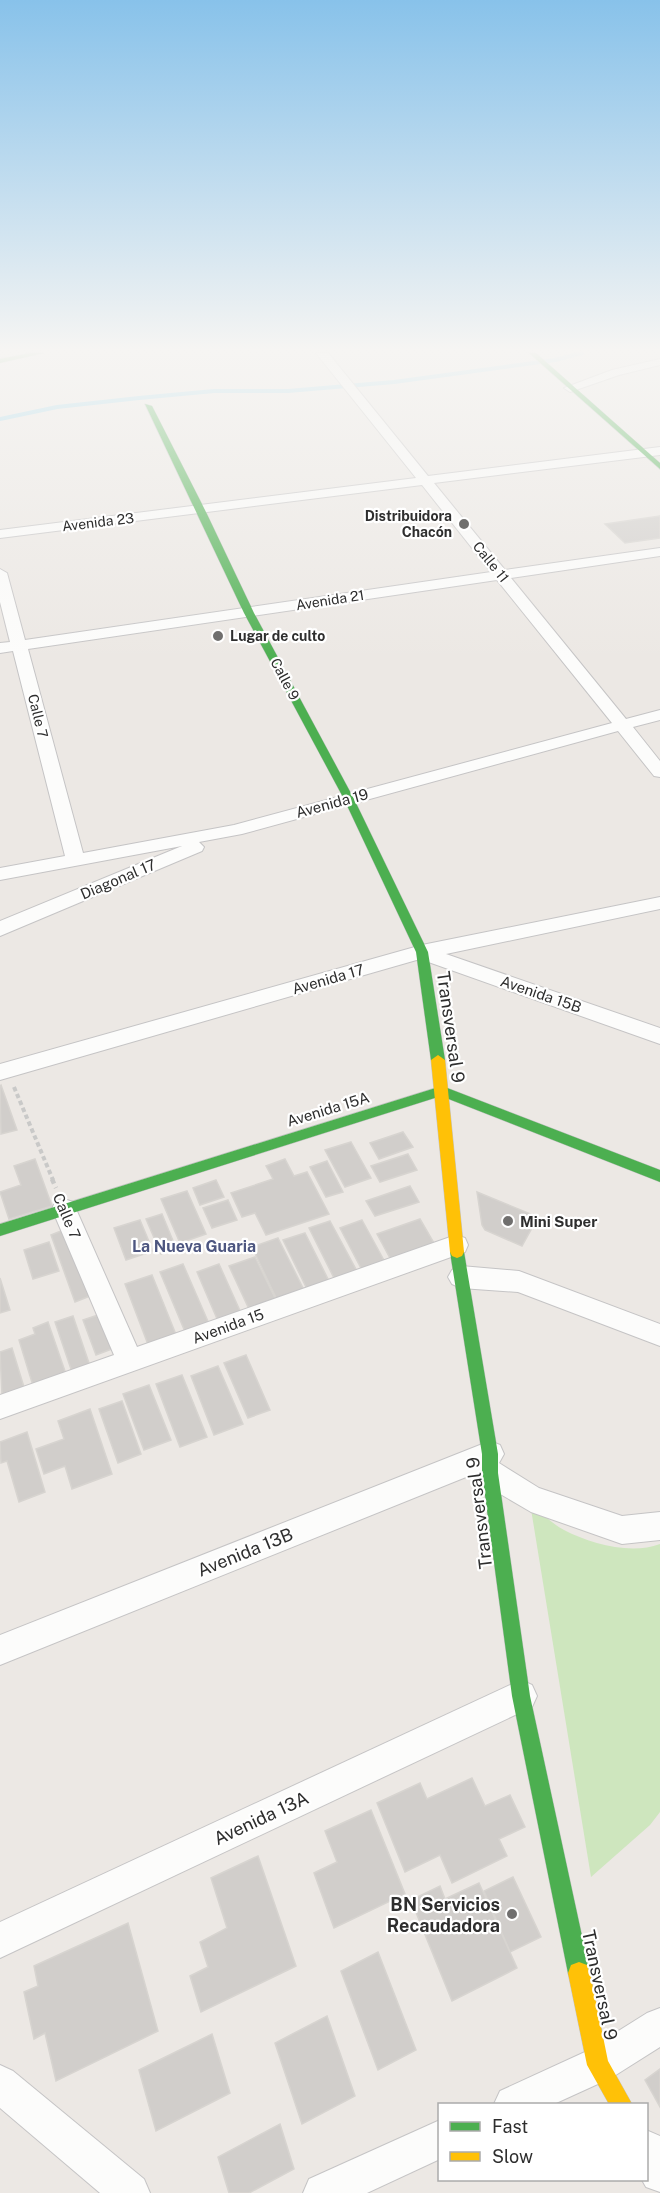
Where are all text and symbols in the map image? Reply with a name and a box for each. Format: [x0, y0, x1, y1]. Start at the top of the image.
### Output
place label: Distribuidora Chacón [365, 508, 452, 540]
street label: Avenida 23 [61, 510, 135, 534]
marker: Distribuidora Chacón [457, 517, 471, 531]
street label: Calle 11 [470, 538, 512, 586]
street label: Avenida 21 [295, 587, 365, 613]
place label: Lugar de culto [230, 628, 325, 644]
marker: Lugar de culto [211, 629, 225, 643]
street label: Calle 9 [267, 655, 303, 703]
street label: Calle 7 [25, 692, 51, 740]
street label: Avenida 19 [294, 785, 370, 821]
street label: Diagonal 17 [78, 856, 158, 902]
street label: Avenida 17 [290, 961, 366, 997]
street label: Transversal 9 [433, 970, 469, 1084]
street label: Avenida 15B [498, 972, 584, 1016]
street label: Avenida 15A [285, 1088, 372, 1130]
street label: Calle 7 [50, 1191, 84, 1241]
place label: Mini Super [520, 1213, 597, 1230]
marker: Mini Super [501, 1214, 515, 1228]
district label: La Nueva Guaria [132, 1237, 256, 1256]
street label: Avenida 15 [190, 1305, 266, 1347]
street label: Transversal 9 [462, 1456, 496, 1570]
street label: Avenida 13B [194, 1523, 296, 1581]
street label: Avenida 13A [210, 1787, 312, 1849]
place label: BN Servicios Recaudadora [387, 1894, 500, 1936]
marker: BN Servicios Recaudadora [505, 1907, 519, 1921]
street label: Transversal 9 [578, 1928, 622, 2042]
legend [438, 2103, 648, 2181]
text: Fast [492, 2116, 528, 2137]
text: Slow [492, 2146, 533, 2167]

